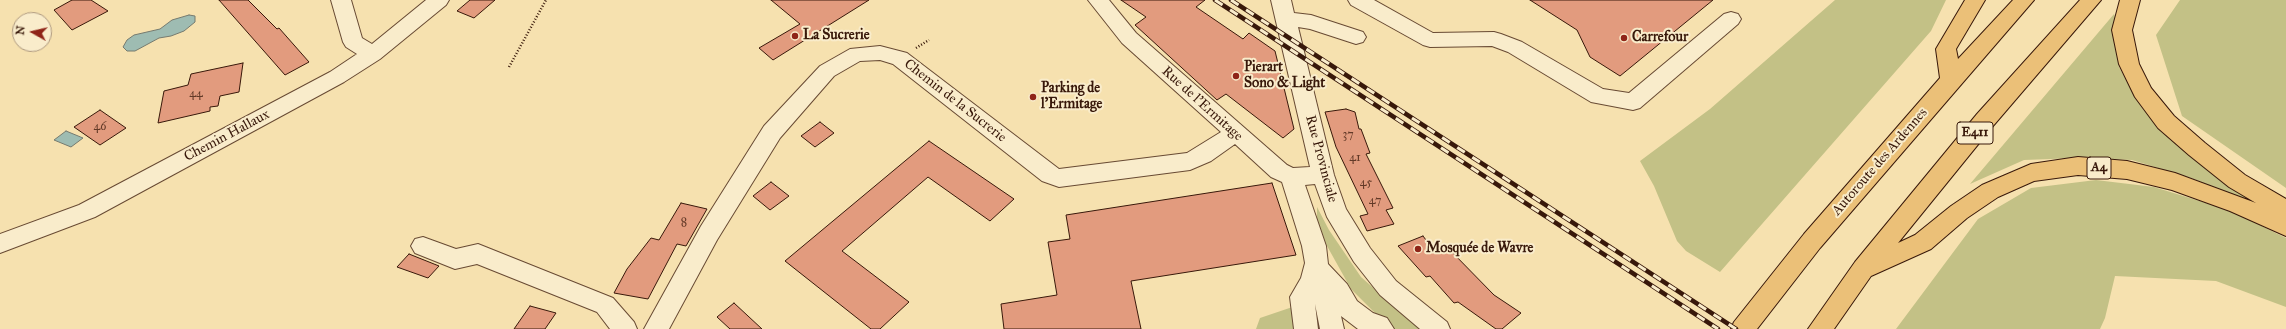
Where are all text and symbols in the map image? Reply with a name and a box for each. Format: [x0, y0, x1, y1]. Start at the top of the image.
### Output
north arrow [12, 12, 52, 52]
text: N [14, 25, 28, 36]
place label: La Sucrerie [803, 28, 870, 44]
place label: Carrefour [1632, 30, 1688, 46]
marker: La Sucrerie [790, 31, 800, 41]
marker: Carrefour [1619, 33, 1629, 43]
street label: Chemin de la Sucrerie [901, 56, 1009, 146]
place label: Pierart Sono & Light [1244, 60, 1325, 92]
street label: Rue de l'Ermitage [1158, 63, 1246, 145]
marker: Pierart Sono & Light [1231, 71, 1241, 81]
place label: Parking de l'Ermitage [1041, 81, 1102, 114]
house number: 44 [189, 87, 203, 101]
marker: Parking de l'Ermitage [1028, 92, 1038, 102]
street label: Autoroute des Ardennes [1829, 105, 1931, 219]
street label: Chemin Hallaux [181, 106, 273, 166]
street label: Rue Provinciale [1301, 114, 1341, 204]
house number: 46 [94, 120, 106, 134]
road number: E411 [1957, 122, 1993, 144]
house number: 37 [1342, 128, 1354, 142]
house number: 41 [1349, 151, 1361, 165]
road number: A4 [2087, 157, 2111, 179]
house number: 45 [1360, 176, 1372, 190]
house number: 47 [1369, 194, 1381, 208]
house number: 8 [681, 216, 687, 230]
place label: Mosquée de Wavre [1426, 241, 1533, 257]
marker: Mosquée de Wavre [1413, 244, 1423, 254]

